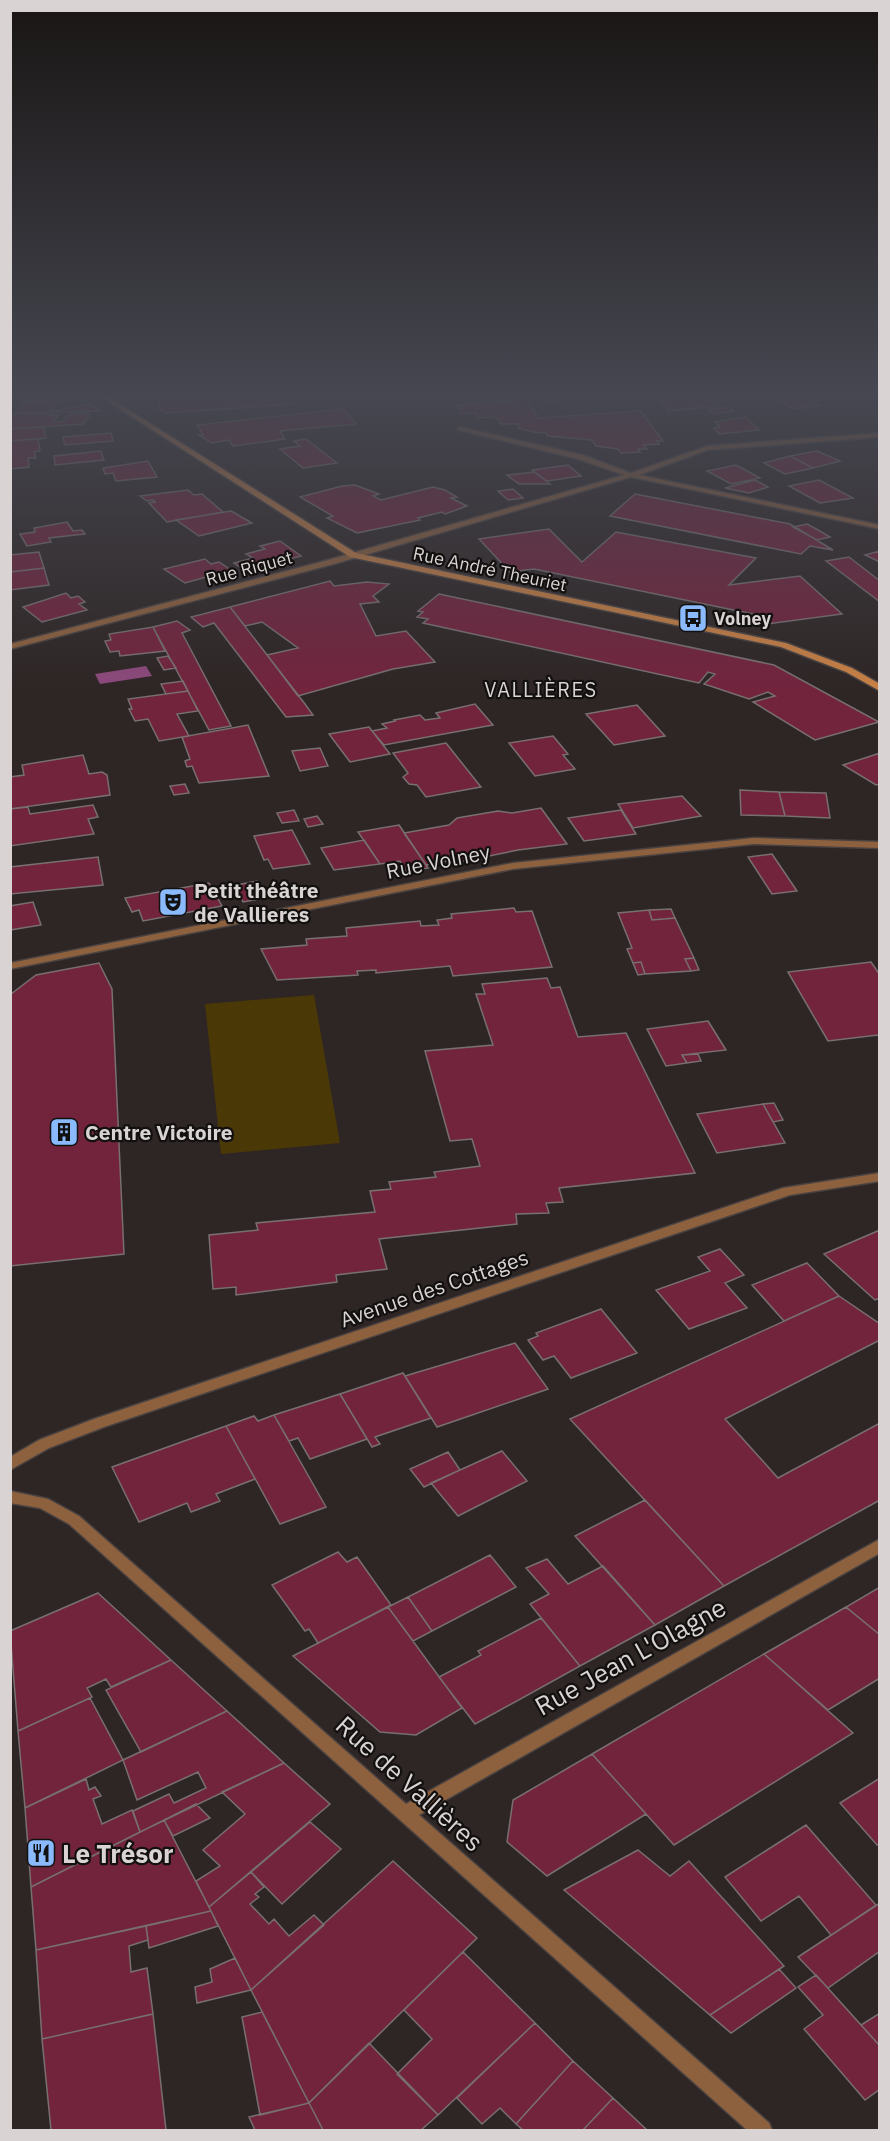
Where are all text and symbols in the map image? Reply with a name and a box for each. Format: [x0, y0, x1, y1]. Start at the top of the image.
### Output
street label: Rue André Theuriet [411, 541, 569, 597]
street label: Rue Riquet [203, 545, 295, 591]
bus stop icon: Volney [677, 602, 709, 634]
place label: Volney [714, 607, 771, 630]
district label: VALLIÈRES [484, 676, 598, 703]
street label: Rue Volney [384, 837, 493, 885]
place label: Petit théâtre de Vallieres [194, 876, 319, 928]
theatre icon: Petit théâtre de Vallieres [157, 886, 189, 918]
building icon: Centre Victoire [48, 1116, 80, 1148]
place label: Centre Victoire [85, 1118, 233, 1146]
street label: Avenue des Cottages [336, 1243, 532, 1333]
street label: Rue Jean L'Olagne [528, 1589, 732, 1723]
street label: Rue de Vallières [329, 1708, 491, 1858]
place label: Le Trésor [62, 1836, 174, 1870]
restaurant icon: Le Trésor [25, 1837, 57, 1869]

